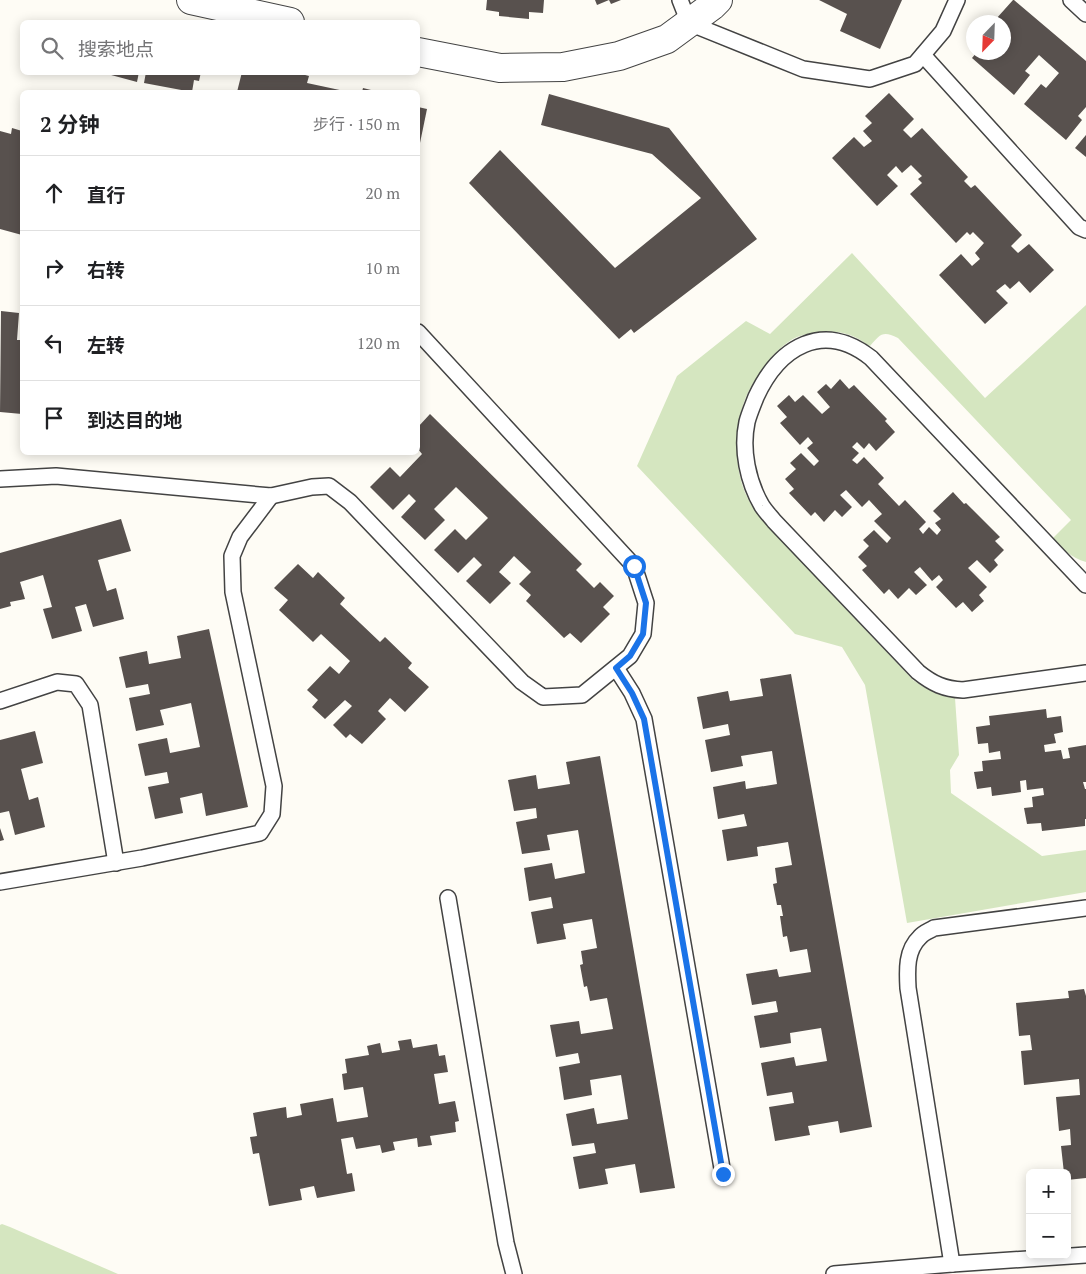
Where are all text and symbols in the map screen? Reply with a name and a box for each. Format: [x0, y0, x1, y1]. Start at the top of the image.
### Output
north arrow [966, 15, 1011, 60]
search box [20, 20, 420, 75]
icon: search [38, 34, 66, 62]
text: 搜索地点 [78, 36, 154, 61]
text: 2 分钟 [40, 110, 100, 138]
text: 步行 · 150 m [313, 113, 400, 135]
icon: ahead [40, 179, 68, 207]
text: 直行 [87, 182, 125, 207]
text: 20 m [365, 182, 400, 204]
icon: right [40, 254, 68, 282]
text: 右转 [87, 257, 125, 282]
text: 10 m [365, 257, 400, 279]
icon: left [40, 329, 68, 357]
text: 左转 [87, 332, 125, 357]
text: 120 m [357, 332, 400, 354]
icon: arrive [40, 404, 68, 432]
text: 到达目的地 [87, 407, 182, 432]
route start [623, 555, 646, 578]
route end [712, 1163, 735, 1186]
map controls [1026, 1169, 1071, 1259]
button: + [1026, 1169, 1071, 1214]
button: − [1026, 1214, 1071, 1259]

